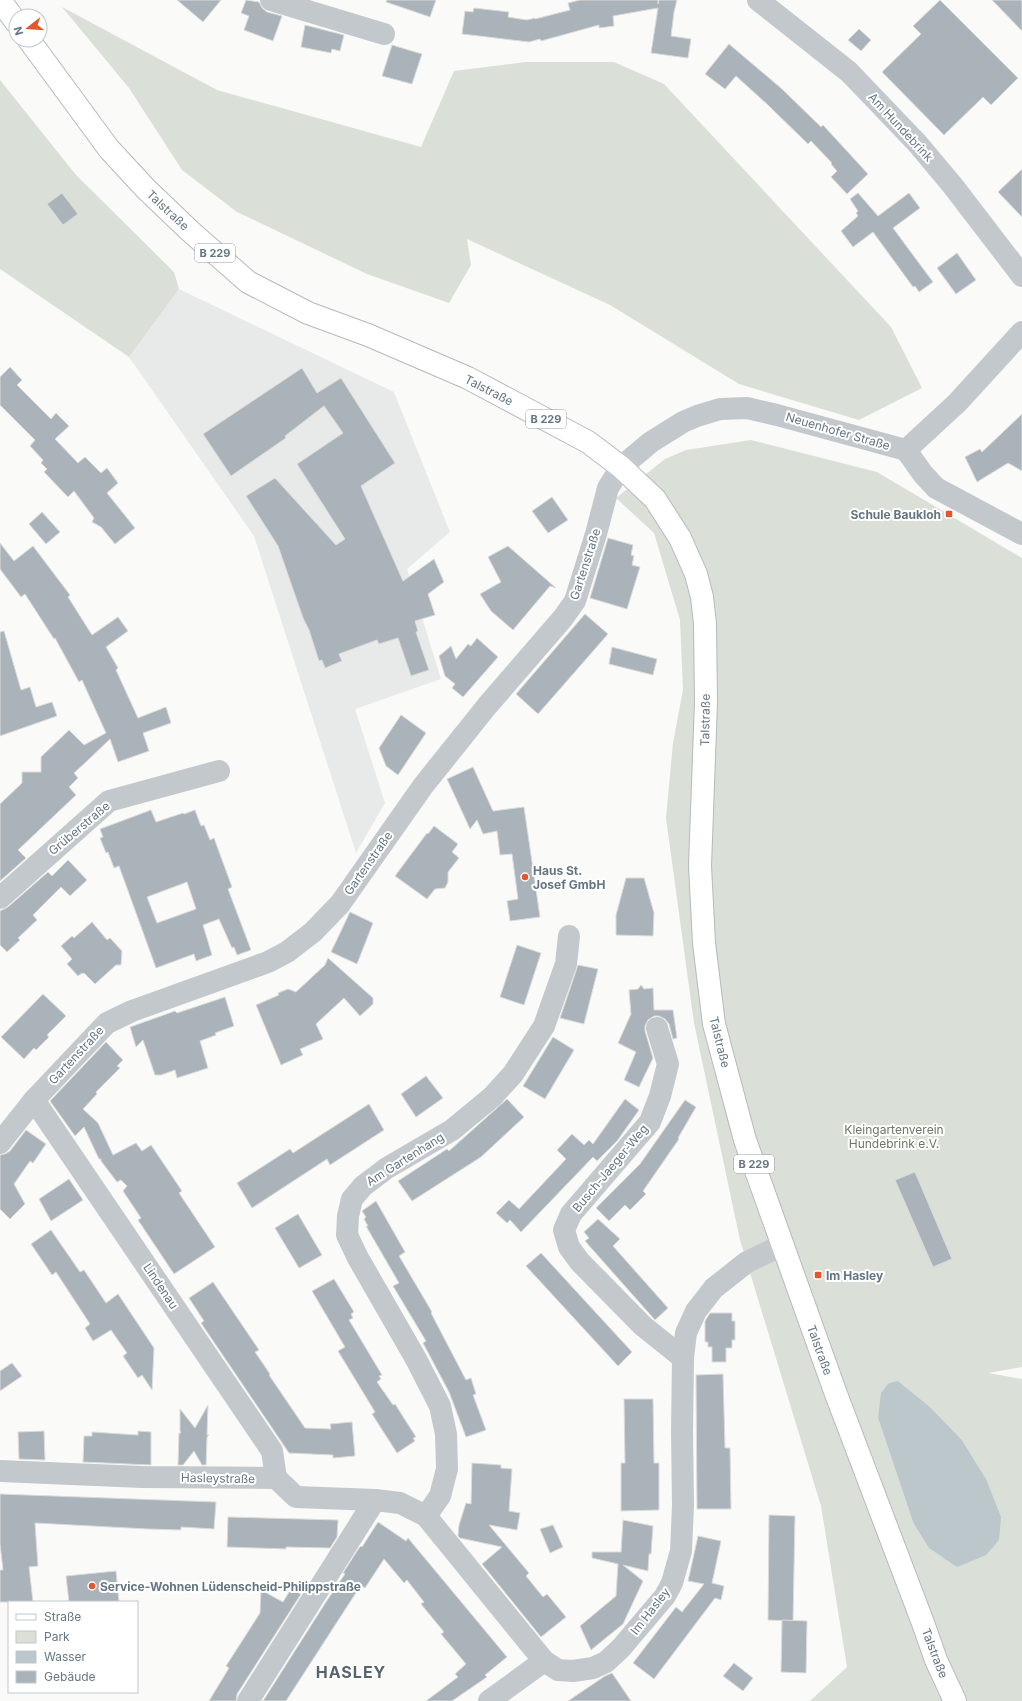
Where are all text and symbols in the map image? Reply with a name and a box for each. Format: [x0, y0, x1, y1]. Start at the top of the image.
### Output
north arrow [8, 8, 48, 48]
text: N [11, 25, 26, 37]
street label: Am Hundebrink [865, 90, 937, 165]
street label: Talstraße [144, 187, 192, 233]
road number: B 229 [195, 244, 235, 262]
street label: Talstraße [462, 371, 516, 409]
street label: Neuenhofer Straße [784, 409, 892, 453]
road number: B 229 [526, 410, 566, 428]
place label: Schule Baukloh [850, 507, 941, 522]
marker: Schule Baukloh [944, 509, 954, 519]
street label: Gartenstraße [566, 526, 604, 602]
street label: Talstraße [697, 694, 713, 746]
street label: Grüberstraße [45, 798, 113, 858]
street label: Gartenstraße [341, 828, 395, 898]
place label: Haus St. Josef GmbH [533, 863, 605, 892]
marker: Haus St. Josef GmbH [520, 872, 530, 882]
street label: Talstraße [706, 1015, 734, 1069]
street label: Gartenstraße [45, 1023, 107, 1087]
street label: Busch-Jaeger-Weg [569, 1121, 651, 1215]
park label: Kleingartenverein Hundebrink e.V. [844, 1122, 944, 1151]
street label: Am Gartenhang [363, 1129, 447, 1189]
road number: B 229 [734, 1155, 774, 1173]
street label: Lindenau [140, 1260, 182, 1312]
place label: Im Hasley [826, 1268, 884, 1283]
marker: Im Hasley [813, 1270, 823, 1280]
street label: Talstraße [804, 1323, 836, 1377]
street label: Hasleystraße [181, 1470, 255, 1486]
place label: Service-Wohnen Lüdenscheid-Philippstraße [100, 1579, 361, 1594]
marker: Service-Wohnen Lüdenscheid-Philippstraße [87, 1581, 97, 1591]
street label: Im Hasley [627, 1584, 673, 1637]
legend [8, 1601, 138, 1693]
text: Straße [44, 1609, 81, 1624]
street label: Talstraße [919, 1626, 951, 1680]
text: Park [44, 1629, 70, 1644]
text: Wasser [44, 1649, 87, 1664]
district label: HASLEY [316, 1662, 386, 1682]
text: Gebäude [44, 1669, 96, 1684]

